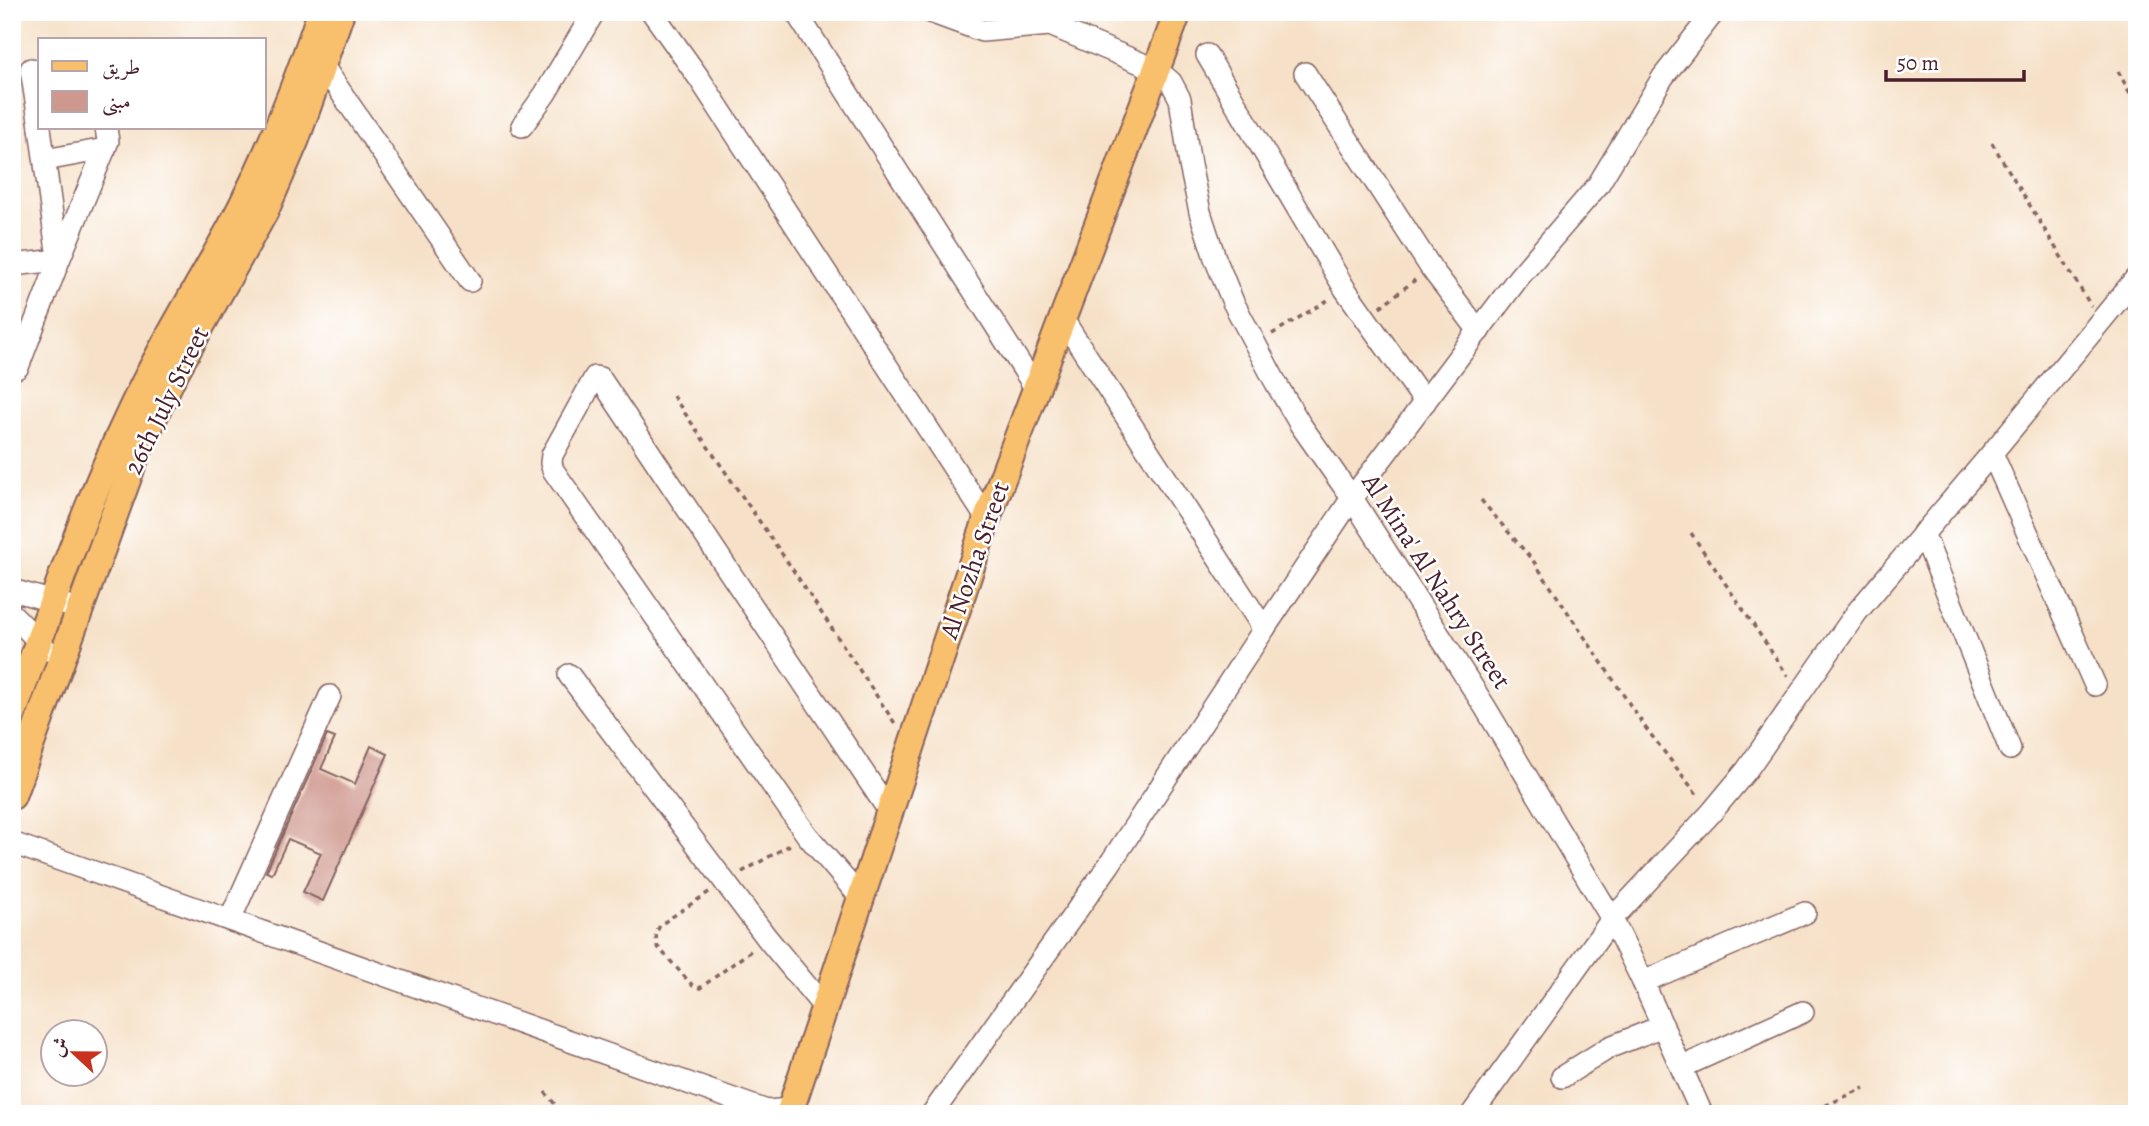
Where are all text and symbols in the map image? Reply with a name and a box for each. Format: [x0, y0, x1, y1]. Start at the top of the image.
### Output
legend [38, 38, 266, 130]
scale bar [1886, 38, 2025, 82]
text: 50 m [1897, 49, 1939, 77]
text: طريق [102, 53, 140, 81]
text: مبنى [102, 87, 131, 116]
street label: 26th July Street [115, 320, 218, 480]
street label: Al Mina' Al Nahry Street [1353, 466, 1520, 696]
street label: Al Nozha Street [931, 476, 1018, 644]
north arrow [38, 1018, 108, 1088]
text: ش [44, 1033, 75, 1061]

